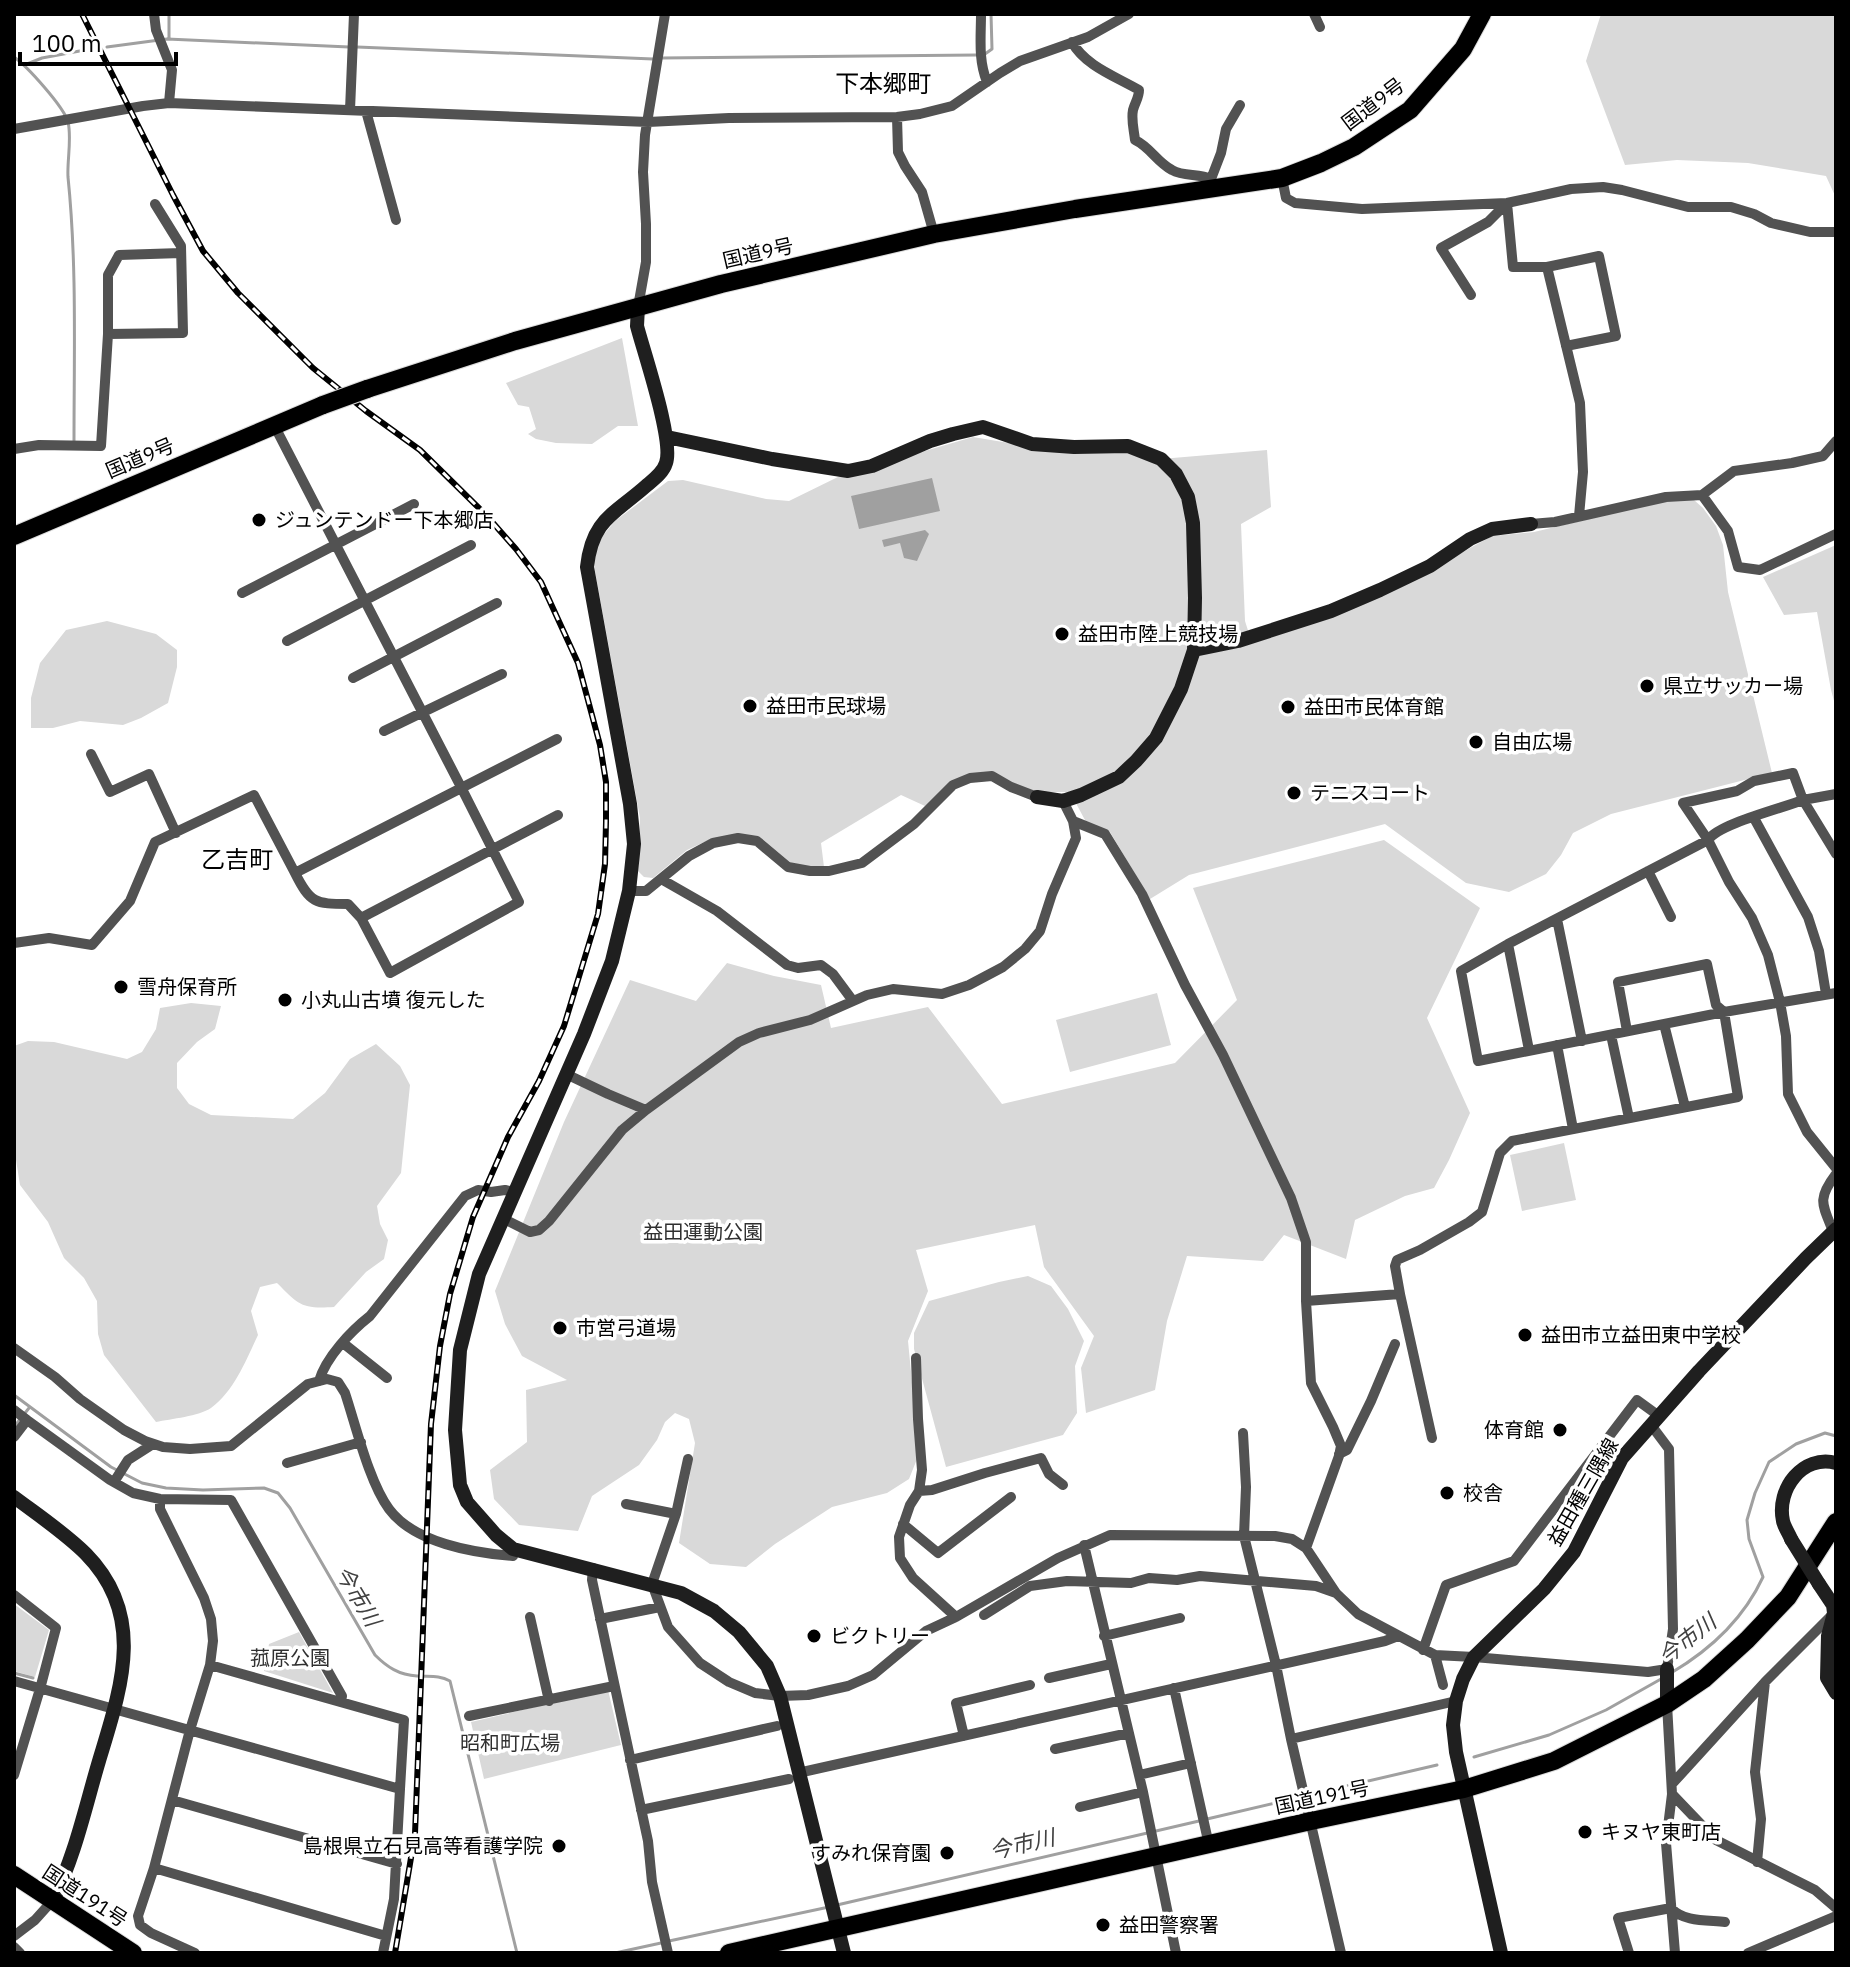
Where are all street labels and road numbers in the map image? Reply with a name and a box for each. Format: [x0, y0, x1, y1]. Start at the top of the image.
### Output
street label: 国道9号 [1336, 71, 1410, 136]
street label: 国道9号 [720, 231, 796, 274]
street label: 国道9号 [101, 431, 178, 484]
street label: 益田種三隅線 [1541, 1433, 1624, 1550]
street label: 国道191号 [1272, 1773, 1372, 1820]
street label: 国道191号 [38, 1858, 133, 1933]

